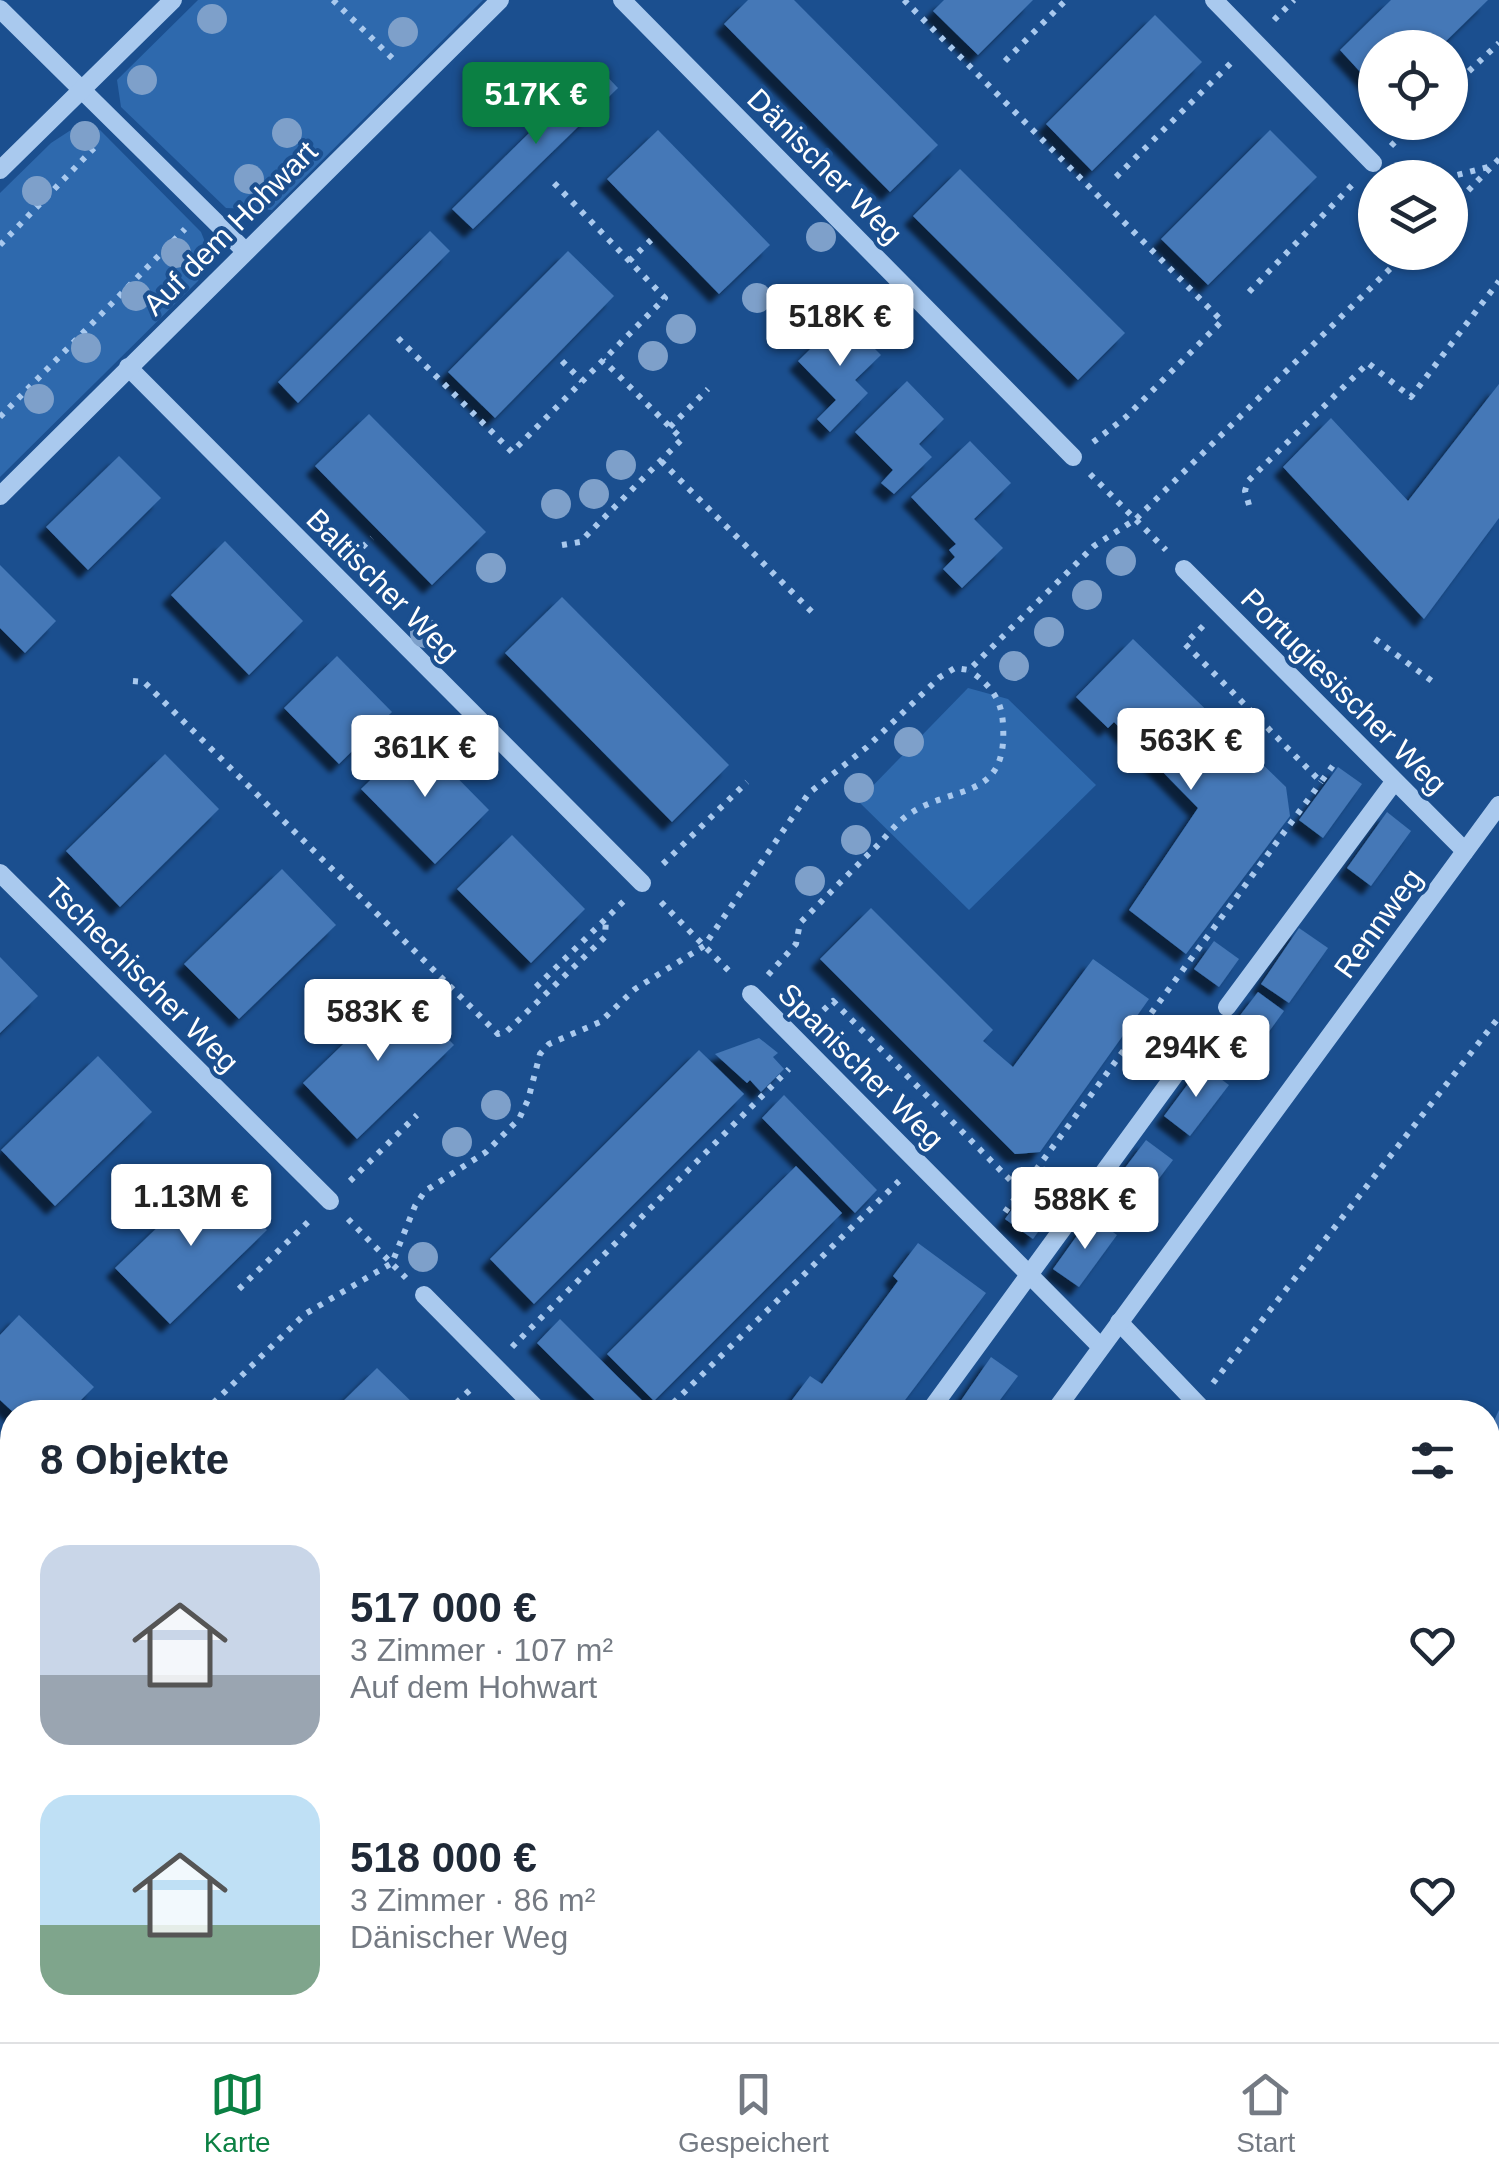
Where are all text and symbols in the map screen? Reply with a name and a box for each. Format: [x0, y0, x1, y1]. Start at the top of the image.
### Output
map controls [1358, 30, 1468, 270]
button: locate [1358, 30, 1468, 140]
pin: 517K € [455, 62, 617, 147]
text: 517K € [484, 76, 588, 112]
street label: Dänischer Weg [741, 82, 909, 250]
street label: Auf dem Hohwart [136, 134, 324, 322]
button: layers [1358, 160, 1468, 270]
pin: 518K € [759, 284, 921, 369]
text: 518K € [788, 298, 892, 334]
street label: Baltischer Weg [300, 502, 466, 668]
street label: Portugiesischer Weg [1235, 582, 1453, 800]
pin: 563K € [1110, 708, 1272, 793]
pin: 361K € [344, 715, 506, 800]
text: 563K € [1139, 722, 1243, 758]
text: 361K € [373, 729, 477, 765]
street label: Rennweg [1327, 862, 1429, 984]
street label: Tschechischer Weg [39, 872, 245, 1078]
street label: Spanischer Weg [772, 977, 950, 1155]
pin: 583K € [297, 979, 459, 1064]
text: 583K € [326, 993, 430, 1029]
pin: 294K € [1115, 1015, 1277, 1100]
text: 294K € [1144, 1029, 1248, 1065]
pin: 1.13M € [99, 1164, 283, 1249]
pin: 588K € [1004, 1167, 1166, 1252]
text: 1.13M € [133, 1178, 249, 1214]
text: 588K € [1033, 1181, 1137, 1217]
icon: filters [1405, 1433, 1460, 1488]
text: 8 Objekte [40, 1436, 229, 1483]
text: 517 000 € [350, 1584, 537, 1631]
icon: home [120, 1585, 240, 1705]
icon: heart [1405, 1618, 1460, 1673]
text: 3 Zimmer · 107 m² [350, 1632, 613, 1668]
text: Auf dem Hohwart [350, 1669, 597, 1705]
text: 518 000 € [350, 1834, 537, 1881]
icon: home [120, 1835, 240, 1955]
icon: heart [1405, 1868, 1460, 1923]
text: 3 Zimmer · 86 m² [350, 1882, 595, 1918]
text: Dänischer Weg [350, 1919, 568, 1955]
tab: Karte [204, 2067, 271, 2159]
tab: Gespeichert [678, 2067, 829, 2159]
tab: Start [1236, 2067, 1295, 2159]

